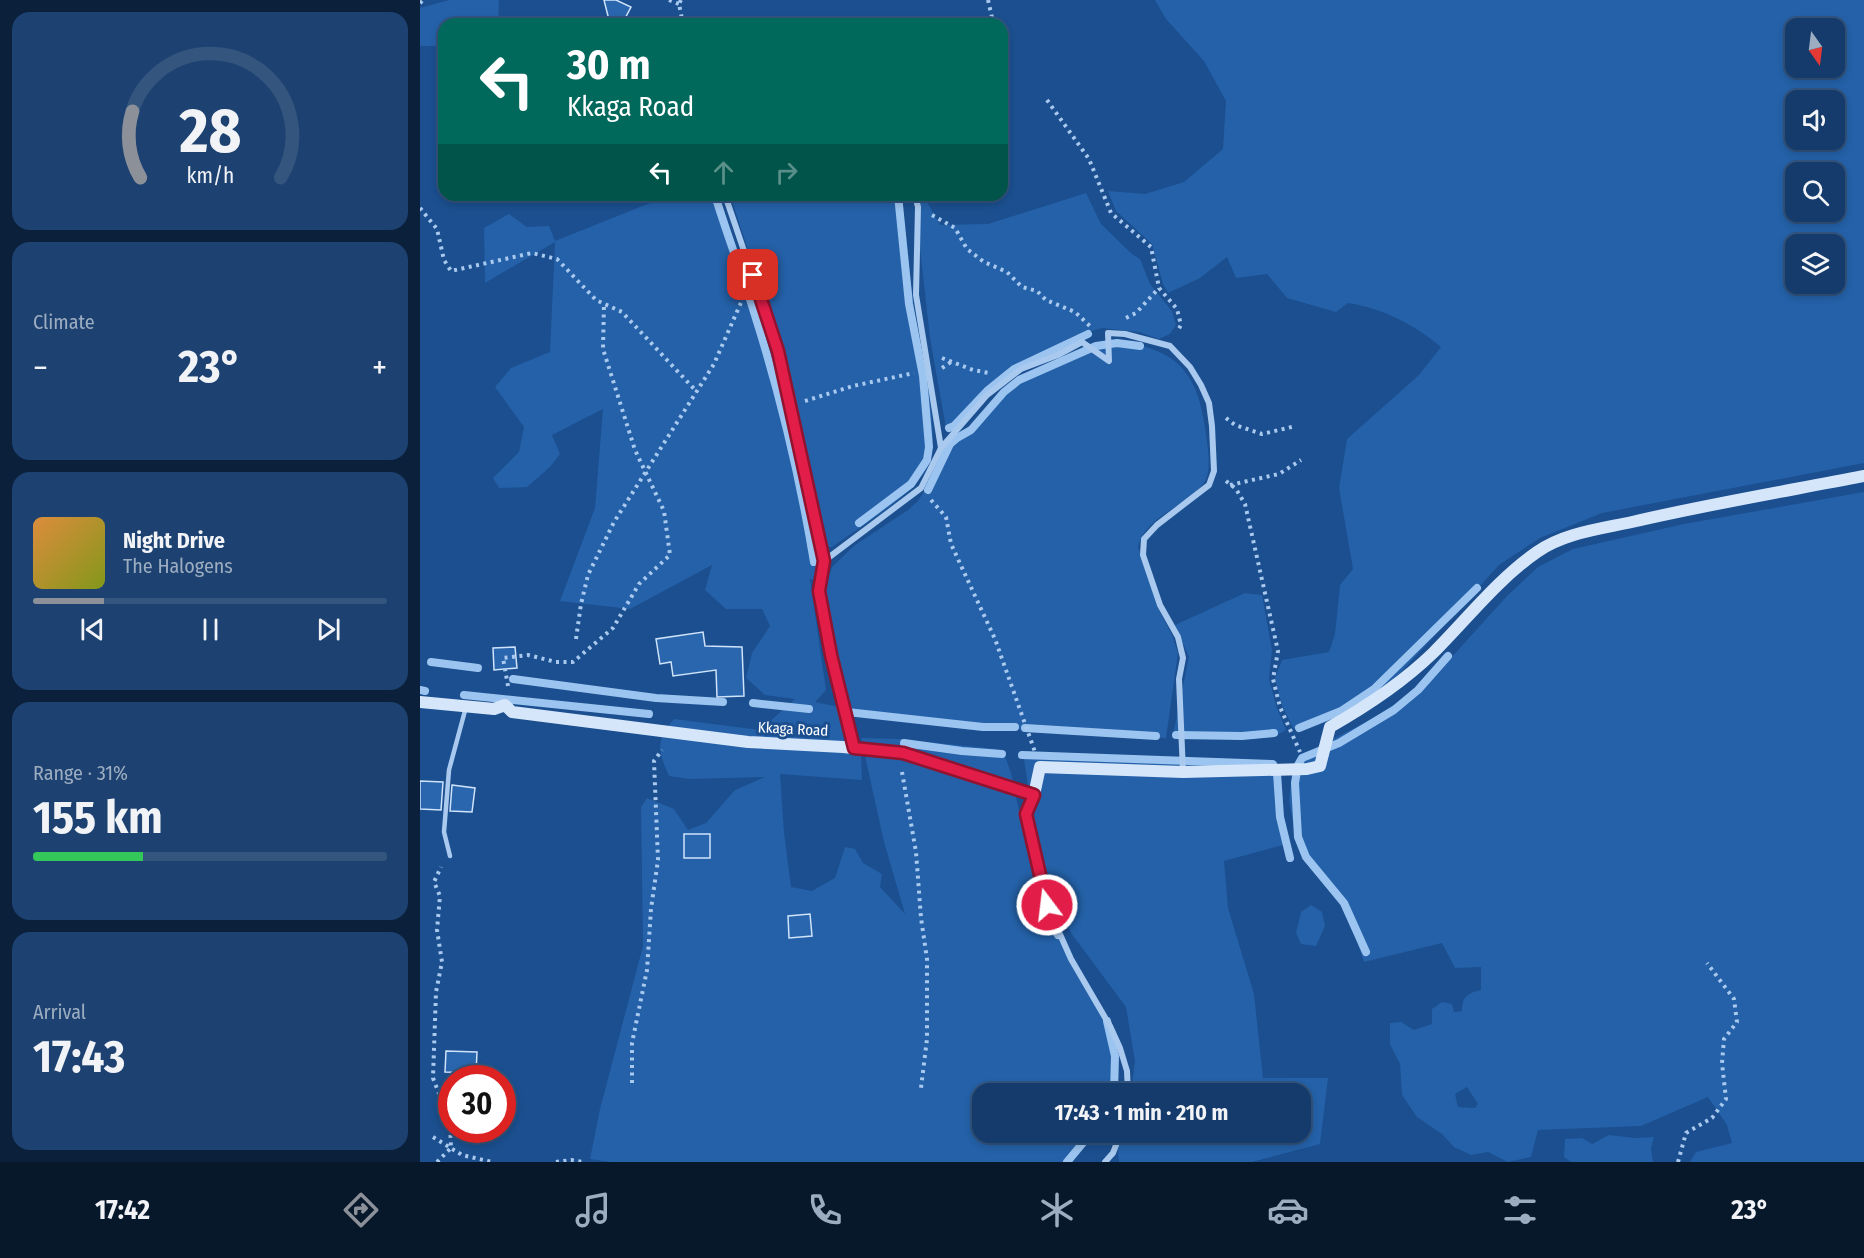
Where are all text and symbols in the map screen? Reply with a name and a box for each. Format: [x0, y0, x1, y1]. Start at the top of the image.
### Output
north arrow [1785, 18, 1845, 78]
map controls [1785, 18, 1845, 294]
text: 30 m [567, 40, 651, 90]
icon: left [468, 42, 546, 120]
button: sound [1785, 90, 1845, 150]
text: Kkaga Road [567, 91, 694, 123]
text: 28 [178, 94, 241, 169]
icon: left [644, 156, 677, 189]
icon: ahead [707, 156, 740, 189]
icon: right [770, 156, 803, 189]
button: search [1785, 162, 1845, 222]
text: km/h [186, 163, 234, 189]
button: layers [1785, 234, 1845, 294]
pin [727, 249, 778, 300]
icon: arrive [736, 258, 769, 291]
text: Climate [33, 310, 95, 334]
text: 23° [178, 340, 242, 394]
text: − [33, 348, 48, 388]
text: + [372, 348, 387, 388]
text: Night Drive [123, 527, 225, 554]
text: The Halogens [123, 554, 233, 578]
icon: previous [76, 613, 109, 646]
icon: pause [194, 613, 227, 646]
icon: next [312, 613, 345, 646]
street label: Kkaga Road [757, 718, 829, 740]
text: Range · 31% [33, 761, 128, 785]
text: 155 km [33, 791, 163, 845]
position arrow [1015, 873, 1079, 937]
text: Arrival [33, 1000, 86, 1024]
text: 17:43 [33, 1030, 125, 1084]
speed limit sign: 30 [438, 1065, 516, 1143]
text: 17:43 · 1 min · 210 m [1055, 1099, 1228, 1126]
icon: directions [340, 1189, 382, 1231]
icon: music [572, 1189, 614, 1231]
icon: phone [804, 1189, 846, 1231]
icon: climate [1036, 1189, 1078, 1231]
icon: car [1267, 1189, 1309, 1231]
icon: filters [1499, 1189, 1541, 1231]
text: 17:42 [95, 1194, 150, 1226]
text: 23° [1731, 1194, 1769, 1226]

